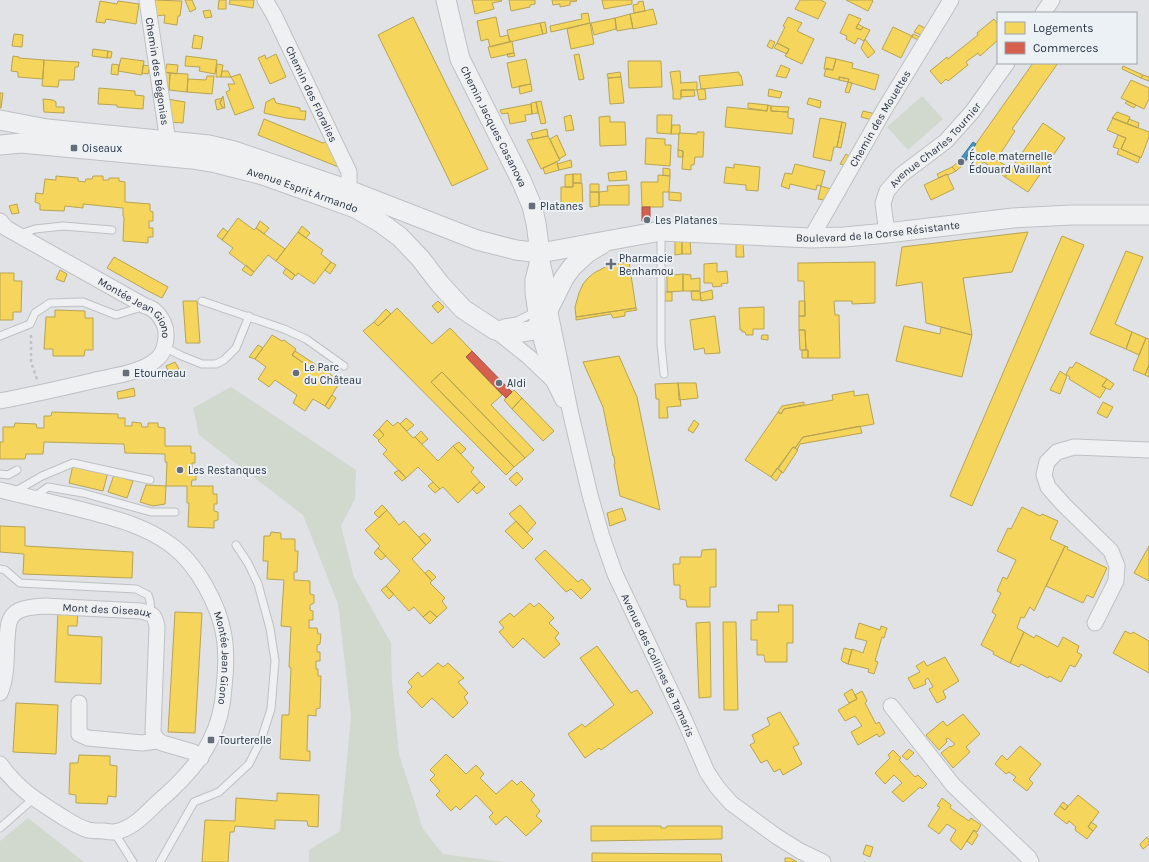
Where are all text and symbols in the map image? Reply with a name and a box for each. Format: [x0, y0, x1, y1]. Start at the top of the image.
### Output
legend [997, 12, 1137, 64]
street label: Chemin des Bégonias [143, 16, 172, 126]
text: Logements [1033, 21, 1094, 35]
text: Commerces [1033, 41, 1099, 55]
street label: Chemin des Floralies [283, 44, 340, 144]
street label: Chemin Jacques Casanova [458, 63, 530, 189]
street label: Chemin des Mouettes [847, 68, 913, 169]
street label: Avenue Charles Tournier [887, 100, 983, 190]
place label: Oiseaux [82, 142, 123, 155]
marker: Oiseaux [69, 143, 79, 153]
place label: École maternelle Édouard Vaillant [969, 148, 1053, 176]
marker: École maternelle Édouard Vaillant [956, 157, 966, 167]
street label: Avenue Esprit Armando [246, 165, 361, 215]
place label: Platanes [540, 200, 584, 213]
marker: Platanes [527, 201, 537, 211]
place label: Les Platanes [655, 214, 718, 227]
marker: Les Platanes [642, 215, 652, 225]
street label: Boulevard de la Corse Résistante [796, 218, 961, 245]
place label: Pharmacie Benhamou [619, 252, 674, 278]
marker: Pharmacie Benhamou [606, 259, 616, 269]
street label: Montée Jean Giono [96, 274, 173, 338]
place label: Le Parc du Château [304, 361, 362, 387]
place label: Etourneau [134, 367, 186, 380]
marker: Etourneau [121, 368, 131, 378]
marker: Le Parc du Château [291, 368, 301, 378]
place label: Aldi [507, 377, 526, 390]
marker: Aldi [494, 378, 504, 388]
place label: Les Restanques [188, 464, 267, 477]
marker: Les Restanques [175, 465, 185, 475]
street label: Avenue des Collines de Tamaris [619, 591, 698, 739]
street label: Mont des Oiseaux [62, 600, 154, 620]
street label: Montée Jean Giono [211, 609, 232, 706]
place label: Tourterelle [219, 734, 272, 747]
marker: Tourterelle [206, 735, 216, 745]

